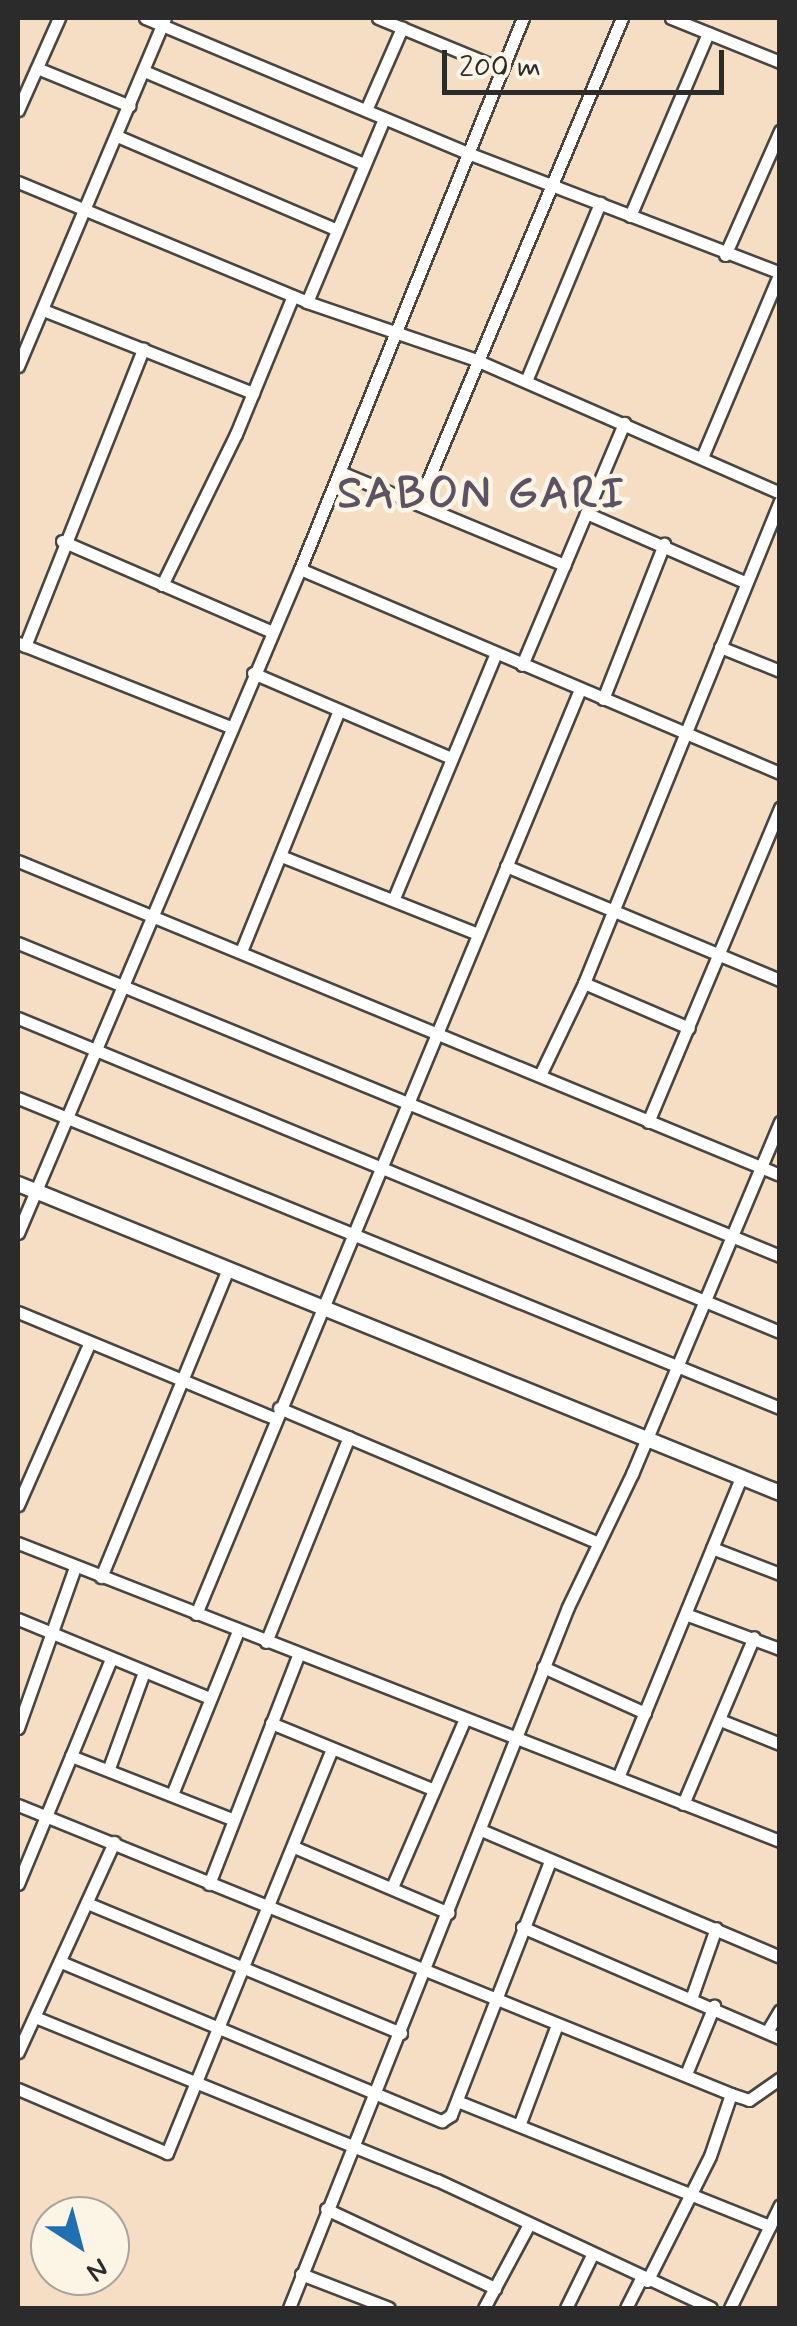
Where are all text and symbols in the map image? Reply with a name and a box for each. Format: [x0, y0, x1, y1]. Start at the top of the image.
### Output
scale bar [447, 30, 730, 92]
text: 200 m [459, 48, 541, 87]
district label: SABON GARI [338, 468, 626, 522]
north arrow [30, 2196, 130, 2296]
text: N [78, 2249, 115, 2290]

